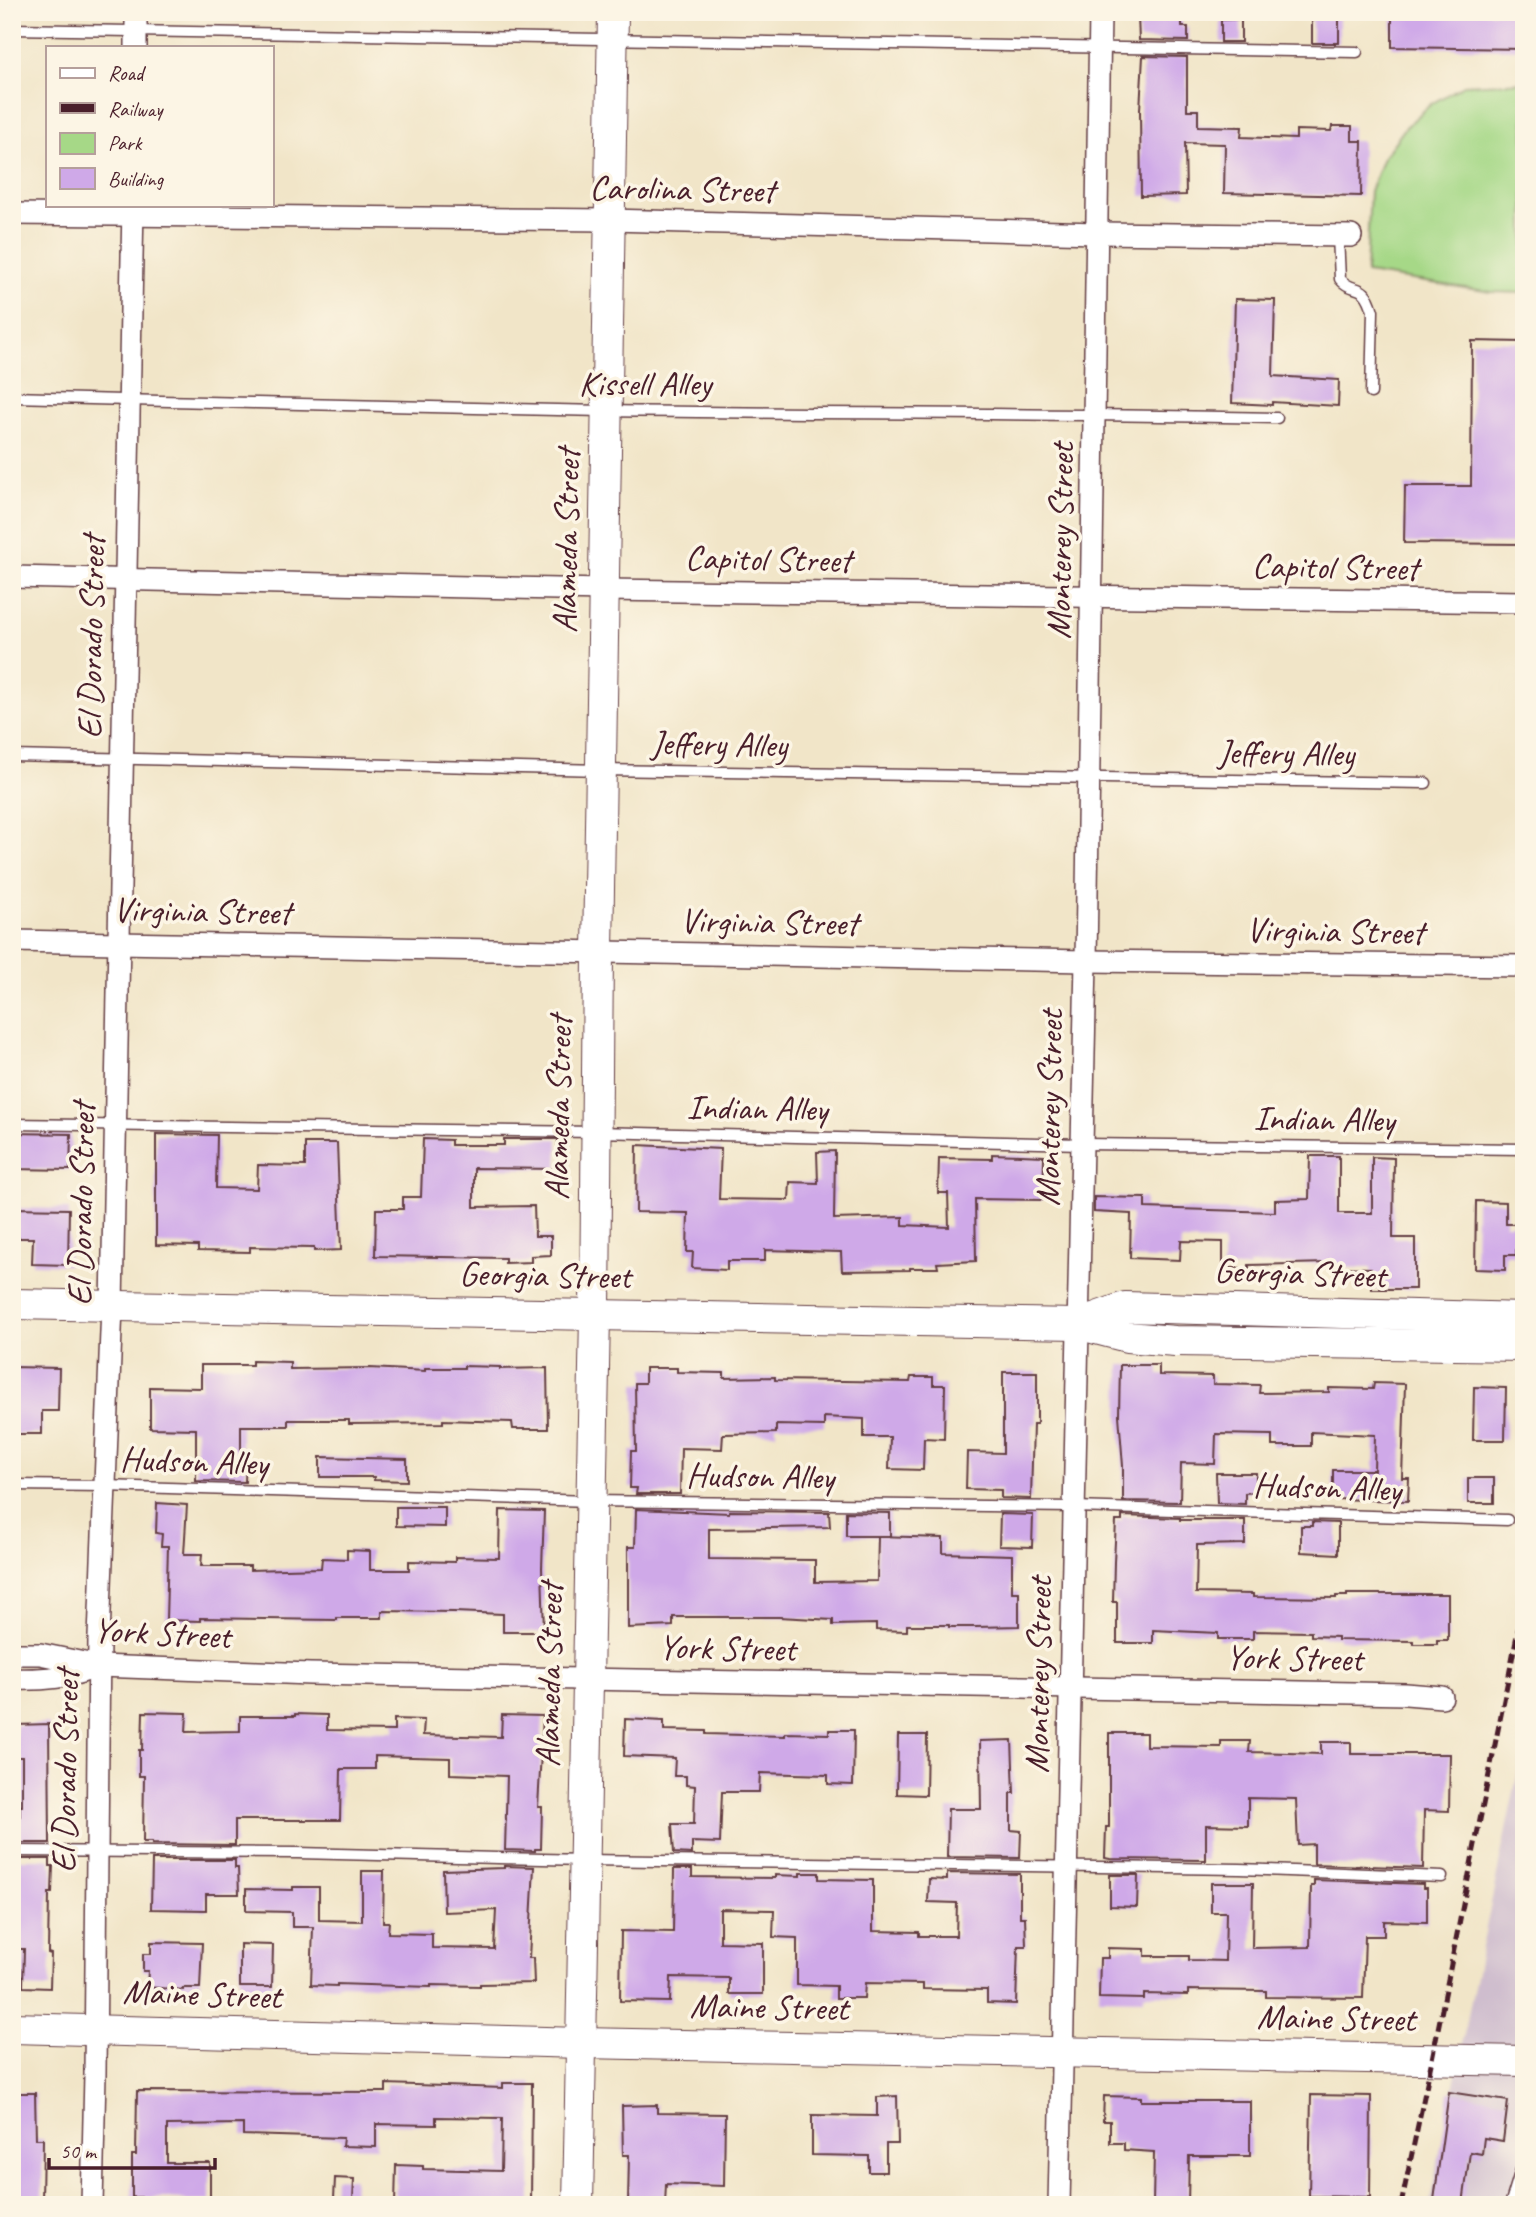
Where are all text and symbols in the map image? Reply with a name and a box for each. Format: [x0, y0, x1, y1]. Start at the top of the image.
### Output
legend [46, 46, 273, 206]
text: Road [108, 60, 147, 86]
text: Railway [108, 96, 164, 122]
text: Park [108, 130, 143, 156]
street label: Carolina Street [589, 165, 779, 213]
text: Building [108, 166, 165, 192]
street label: Kissell Alley [579, 361, 714, 406]
street label: Monterey Street [1036, 439, 1084, 639]
street label: Alameda Street [542, 444, 590, 634]
street label: El Dorado Street [67, 531, 115, 739]
street label: Capitol Street [685, 535, 856, 583]
street label: Capitol Street [1252, 543, 1423, 591]
street label: Jeffery Alley [648, 720, 790, 768]
street label: Jeffery Alley [1215, 729, 1357, 777]
street label: Virginia Street [113, 887, 296, 935]
street label: Virginia Street [680, 898, 863, 946]
street label: Virginia Street [1246, 907, 1429, 955]
street label: Monterey Street [1025, 1006, 1073, 1206]
street label: Alameda Street [534, 1011, 582, 1201]
street label: Indian Alley [686, 1084, 831, 1132]
street label: Indian Alley [1253, 1095, 1398, 1143]
street label: El Dorado Street [57, 1098, 105, 1306]
street label: Georgia Street [1213, 1248, 1390, 1299]
street label: Georgia Street [459, 1251, 635, 1299]
street label: Hudson Alley [119, 1436, 272, 1486]
street label: Hudson Alley [686, 1452, 837, 1500]
street label: Hudson Alley [1252, 1462, 1405, 1512]
street label: Monterey Street [1014, 1573, 1062, 1773]
street label: Alameda Street [525, 1578, 573, 1768]
street label: York Street [92, 1607, 235, 1659]
street label: York Street [658, 1624, 799, 1672]
street label: York Street [1225, 1634, 1366, 1682]
street label: El Dorado Street [41, 1665, 89, 1873]
street label: Maine Street [122, 1969, 285, 2019]
street label: Maine Street [690, 1983, 852, 2031]
street label: Maine Street [1257, 1994, 1419, 2042]
scale bar [49, 2126, 215, 2170]
text: 50 m [60, 2138, 98, 2164]

